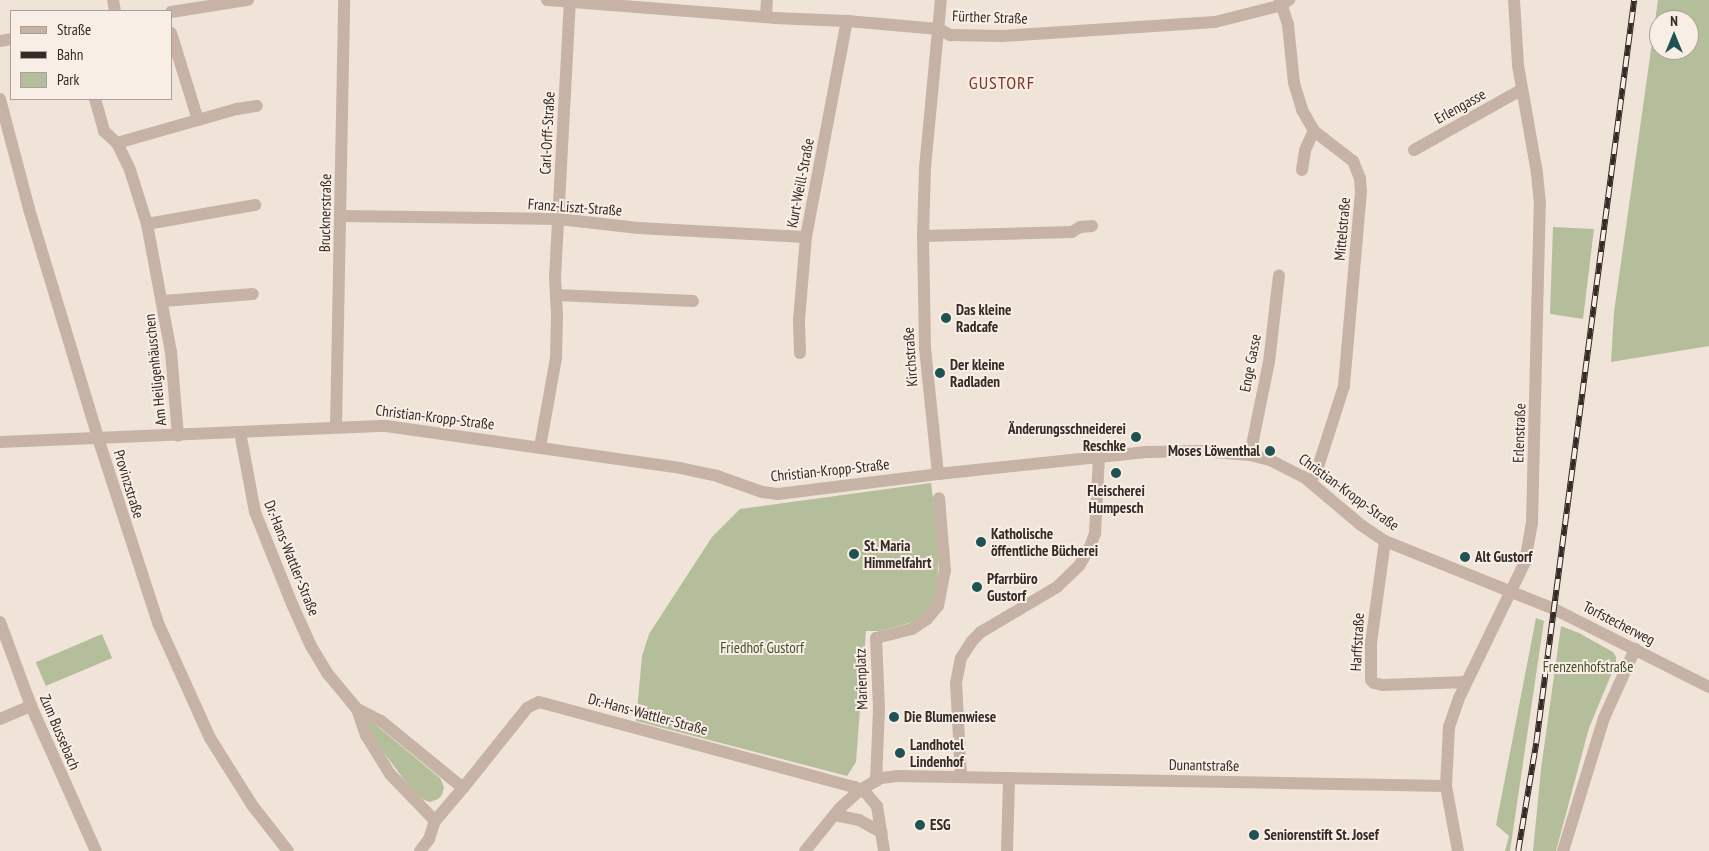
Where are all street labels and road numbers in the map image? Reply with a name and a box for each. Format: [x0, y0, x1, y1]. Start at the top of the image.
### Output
street label: Fürther Straße [952, 7, 1028, 27]
street label: Erlengasse [1431, 85, 1489, 127]
street label: Carl-Orff-Straße [536, 91, 558, 175]
street label: Kurt-Weill-Straße [783, 137, 817, 229]
street label: Brucknerstraße [315, 174, 335, 252]
street label: Franz-Liszt-Straße [527, 195, 623, 219]
street label: Mittelstraße [1330, 197, 1354, 261]
street label: Am Heiligenhäuschen [140, 313, 170, 427]
street label: Kirchstraße [899, 327, 921, 387]
street label: Enge Gasse [1236, 333, 1264, 393]
street label: Christian-Kropp-Straße [375, 401, 495, 433]
street label: Erlenstraße [1509, 403, 1529, 463]
street label: Provinzstraße [110, 448, 148, 520]
street label: Christian-Kropp-Straße [1295, 450, 1403, 534]
street label: Christian-Kropp-Straße [770, 455, 890, 485]
street label: Dr.-Hans-Wattler-Straße [261, 498, 323, 618]
street label: Torfstecherweg [1580, 597, 1658, 649]
street label: Harffstraße [1346, 612, 1368, 672]
street label: Marienplatz [851, 648, 871, 710]
street label: Dr.-Hans-Wattler-Straße [586, 689, 710, 739]
street label: Zum Bussebach [36, 692, 84, 772]
street label: Dunantstraße [1169, 755, 1239, 775]

